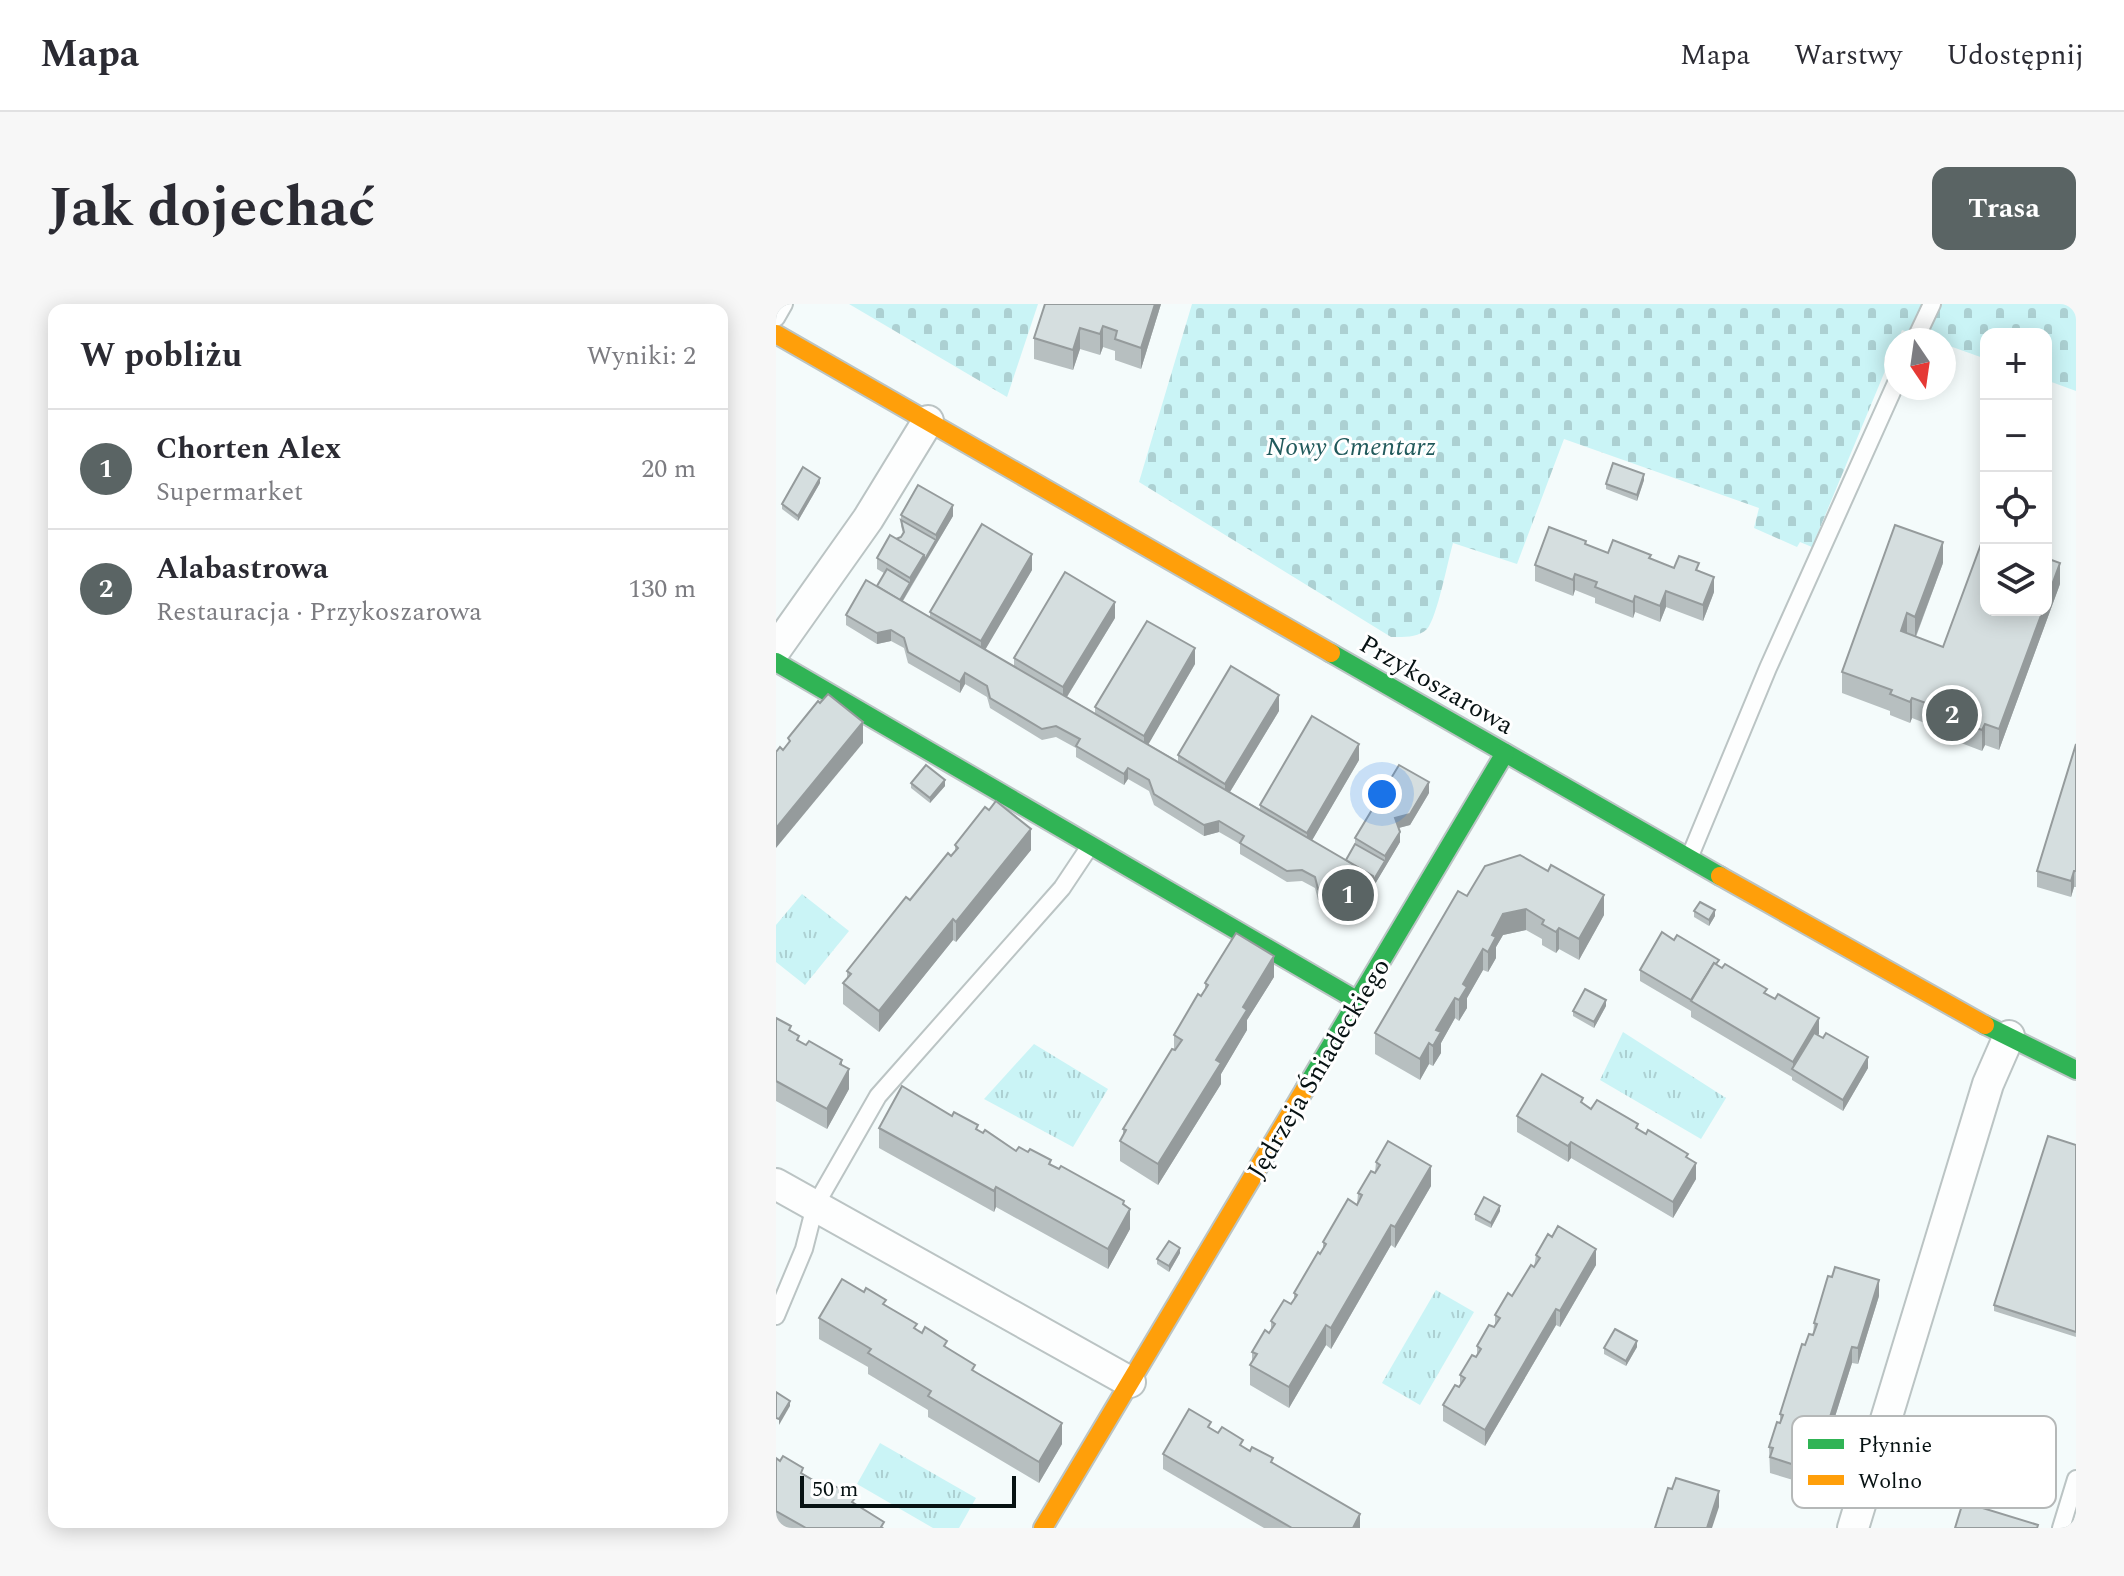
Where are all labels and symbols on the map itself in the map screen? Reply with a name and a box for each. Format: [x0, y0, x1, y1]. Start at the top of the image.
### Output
north arrow [1884, 328, 1956, 400]
park label: Nowy Cmentarz [1266, 427, 1436, 467]
street label: Przykoszarowa [1352, 624, 1521, 745]
pin: 2 [1926, 685, 1978, 745]
your location [1362, 774, 1402, 814]
pin: 1 [1322, 865, 1374, 925]
street label: Jędrzeja Śniadeckiego [1237, 951, 1401, 1186]
legend [1792, 1416, 2056, 1508]
text: Płynnie [1858, 1429, 1932, 1462]
text: Wolno [1858, 1465, 1922, 1498]
scale bar [800, 1472, 1016, 1508]

